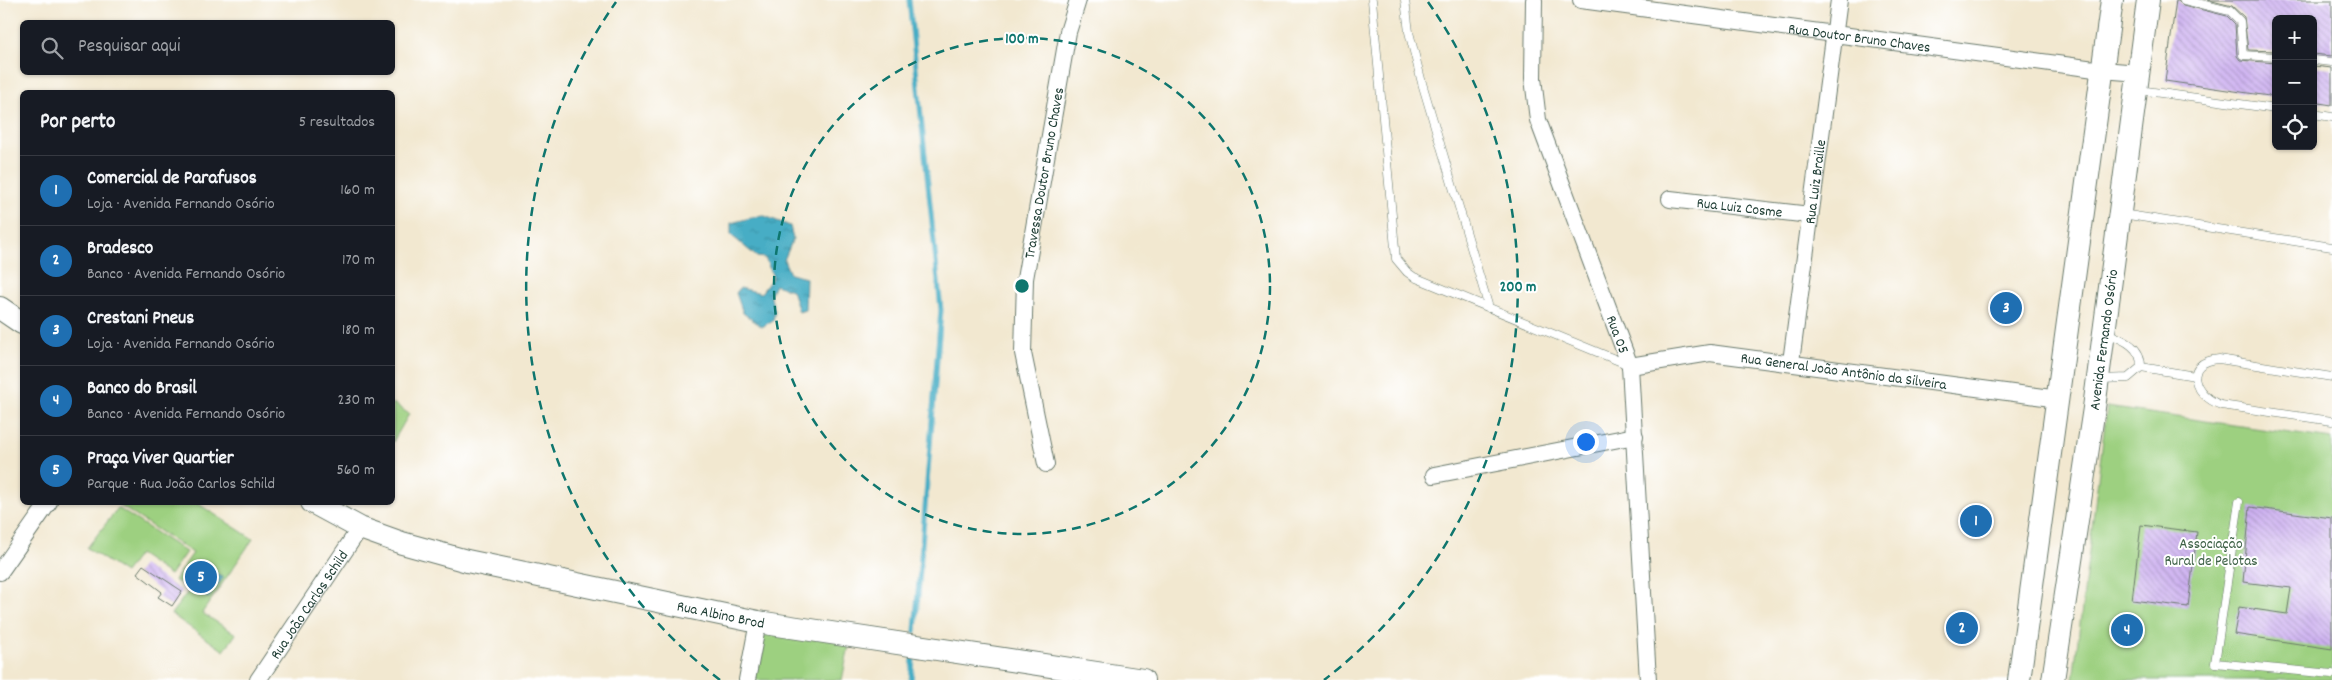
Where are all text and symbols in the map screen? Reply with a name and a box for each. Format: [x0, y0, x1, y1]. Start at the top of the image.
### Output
map controls [2272, 15, 2317, 150]
button: + [2272, 15, 2317, 60]
street label: Rua Doutor Bruno Chaves [1787, 19, 1932, 60]
search box [20, 20, 395, 75]
text: 100 m [1005, 29, 1039, 51]
icon: search [38, 34, 66, 62]
text: Pesquisar aqui [78, 34, 180, 61]
button: − [2272, 60, 2317, 105]
street label: Travessa Doutor Bruno Chaves [1020, 86, 1071, 261]
button: locate [2272, 105, 2317, 150]
text: Por perto [40, 108, 115, 138]
text: 5 resultados [299, 111, 375, 134]
street label: Rua Luiz Braille [1800, 138, 1833, 225]
text: Comercial de Parafusos [87, 166, 257, 193]
text: 1 [54, 179, 58, 202]
text: 160 m [340, 179, 375, 202]
text: Loja · Avenida Fernando Osório [87, 193, 275, 216]
street label: Rua Luiz Cosme [1695, 193, 1784, 225]
text: Bradesco [87, 236, 153, 263]
text: 2 [53, 249, 60, 272]
text: 170 m [342, 249, 375, 272]
text: Banco · Avenida Fernando Osório [87, 263, 285, 286]
street label: Avenida Fernando Osório [2085, 268, 2125, 412]
centre of rings [1013, 277, 1031, 295]
text: 200 m [1500, 277, 1536, 299]
pin: 3 [1990, 289, 2022, 327]
text: Crestani Pneus [87, 306, 194, 333]
street label: Rua 05 [1599, 313, 1633, 357]
text: 3 [52, 319, 60, 342]
text: 180 m [342, 319, 375, 342]
text: Loja · Avenida Fernando Osório [87, 333, 275, 356]
street label: Rua General João Antônio da Silveira [1739, 348, 1949, 397]
text: Banco do Brasil [87, 376, 197, 403]
text: 4 [53, 389, 59, 412]
text: 230 m [338, 389, 375, 412]
text: Banco · Avenida Fernando Osório [87, 403, 285, 426]
your location [1573, 429, 1599, 455]
text: Praça Viver Quartier [87, 446, 234, 473]
text: 5 [52, 459, 60, 482]
text: 560 m [336, 459, 375, 482]
text: Parque · Rua João Carlos Schild [87, 473, 275, 496]
pin: 1 [1960, 502, 1992, 540]
park label: Associação Rural de Pelotas [2165, 534, 2258, 573]
street label: Rua João Carlos Schild [266, 547, 355, 664]
pin: 5 [185, 558, 217, 596]
street label: Rua Albino Brod [675, 596, 766, 636]
pin: 2 [1946, 609, 1978, 647]
pin: 4 [2111, 611, 2143, 649]

